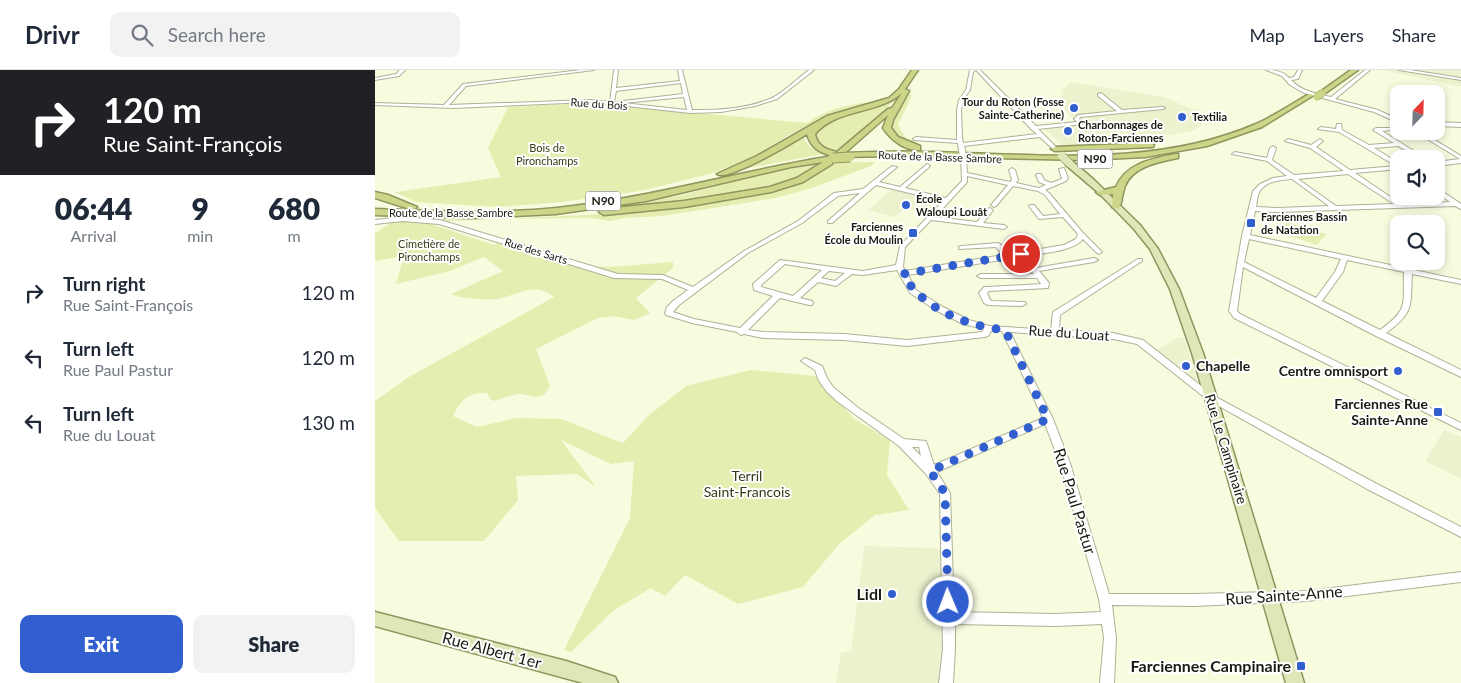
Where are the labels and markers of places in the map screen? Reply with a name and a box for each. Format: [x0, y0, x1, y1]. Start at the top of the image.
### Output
place label: Tour du Roton (Fosse Sainte-Catherine) [962, 95, 1064, 121]
marker: Tour du Roton (Fosse Sainte-Catherine) [1068, 102, 1080, 114]
place label: Textilia [1192, 110, 1227, 123]
marker: Textilia [1176, 111, 1188, 123]
place label: Charbonnages de Roton-Farciennes [1078, 118, 1164, 144]
marker: Charbonnages de Roton-Farciennes [1062, 125, 1074, 137]
place label: École Waloupi Louât [916, 192, 988, 218]
marker: École Waloupi Louât [900, 199, 912, 211]
place label: Farciennes Bassin de Natation [1261, 210, 1347, 236]
marker: Farciennes Bassin de Natation [1245, 217, 1257, 229]
place label: Farciennes École du Moulin [825, 220, 903, 246]
marker: Farciennes École du Moulin [907, 227, 919, 239]
pin [1000, 233, 1042, 275]
place label: Chapelle [1196, 357, 1251, 374]
marker: Chapelle [1180, 360, 1192, 372]
place label: Centre omnisport [1279, 362, 1389, 379]
marker: Centre omnisport [1392, 365, 1404, 377]
place label: Farciennes Rue Sainte-Anne [1334, 395, 1429, 428]
marker: Farciennes Rue Sainte-Anne [1432, 406, 1444, 418]
place label: Lidl [857, 584, 882, 603]
marker: Lidl [886, 588, 898, 600]
place label: Farciennes Campinaire [1131, 656, 1291, 675]
marker: Farciennes Campinaire [1295, 660, 1307, 672]

